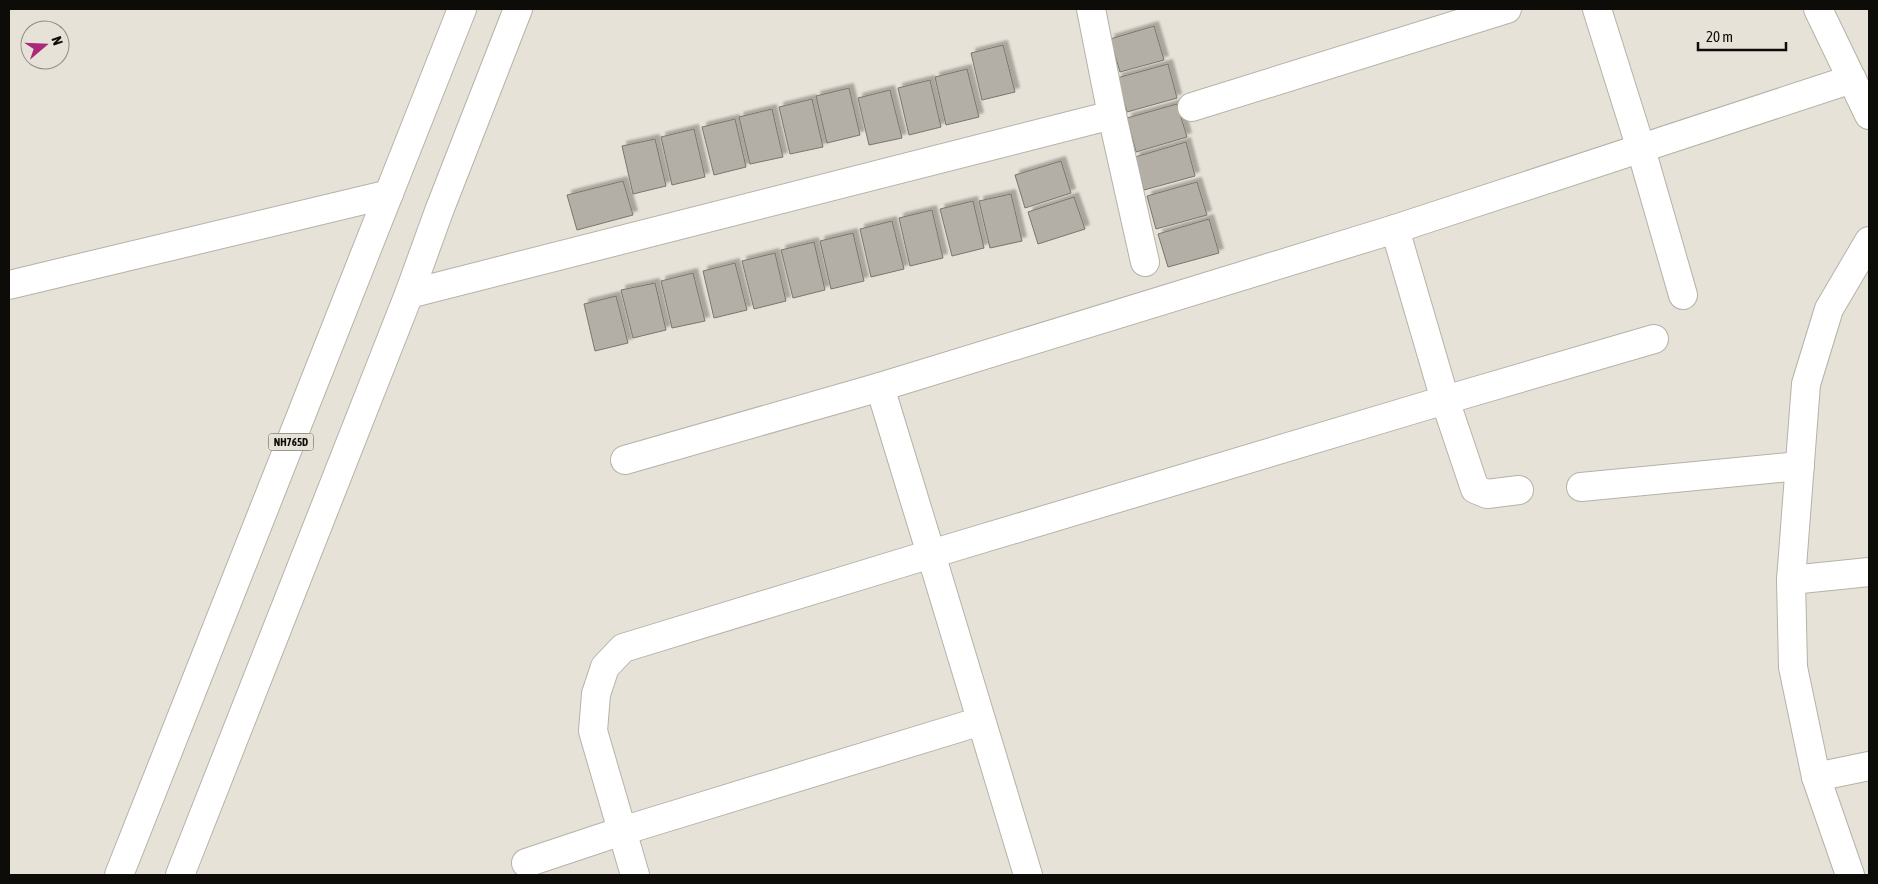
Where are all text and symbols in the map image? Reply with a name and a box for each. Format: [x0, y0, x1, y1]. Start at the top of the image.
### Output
north arrow [20, 20, 70, 70]
scale bar [1698, 20, 1786, 52]
text: 20 m [1706, 28, 1733, 45]
text: N [48, 34, 66, 47]
road number: NH765D [268, 434, 314, 451]

